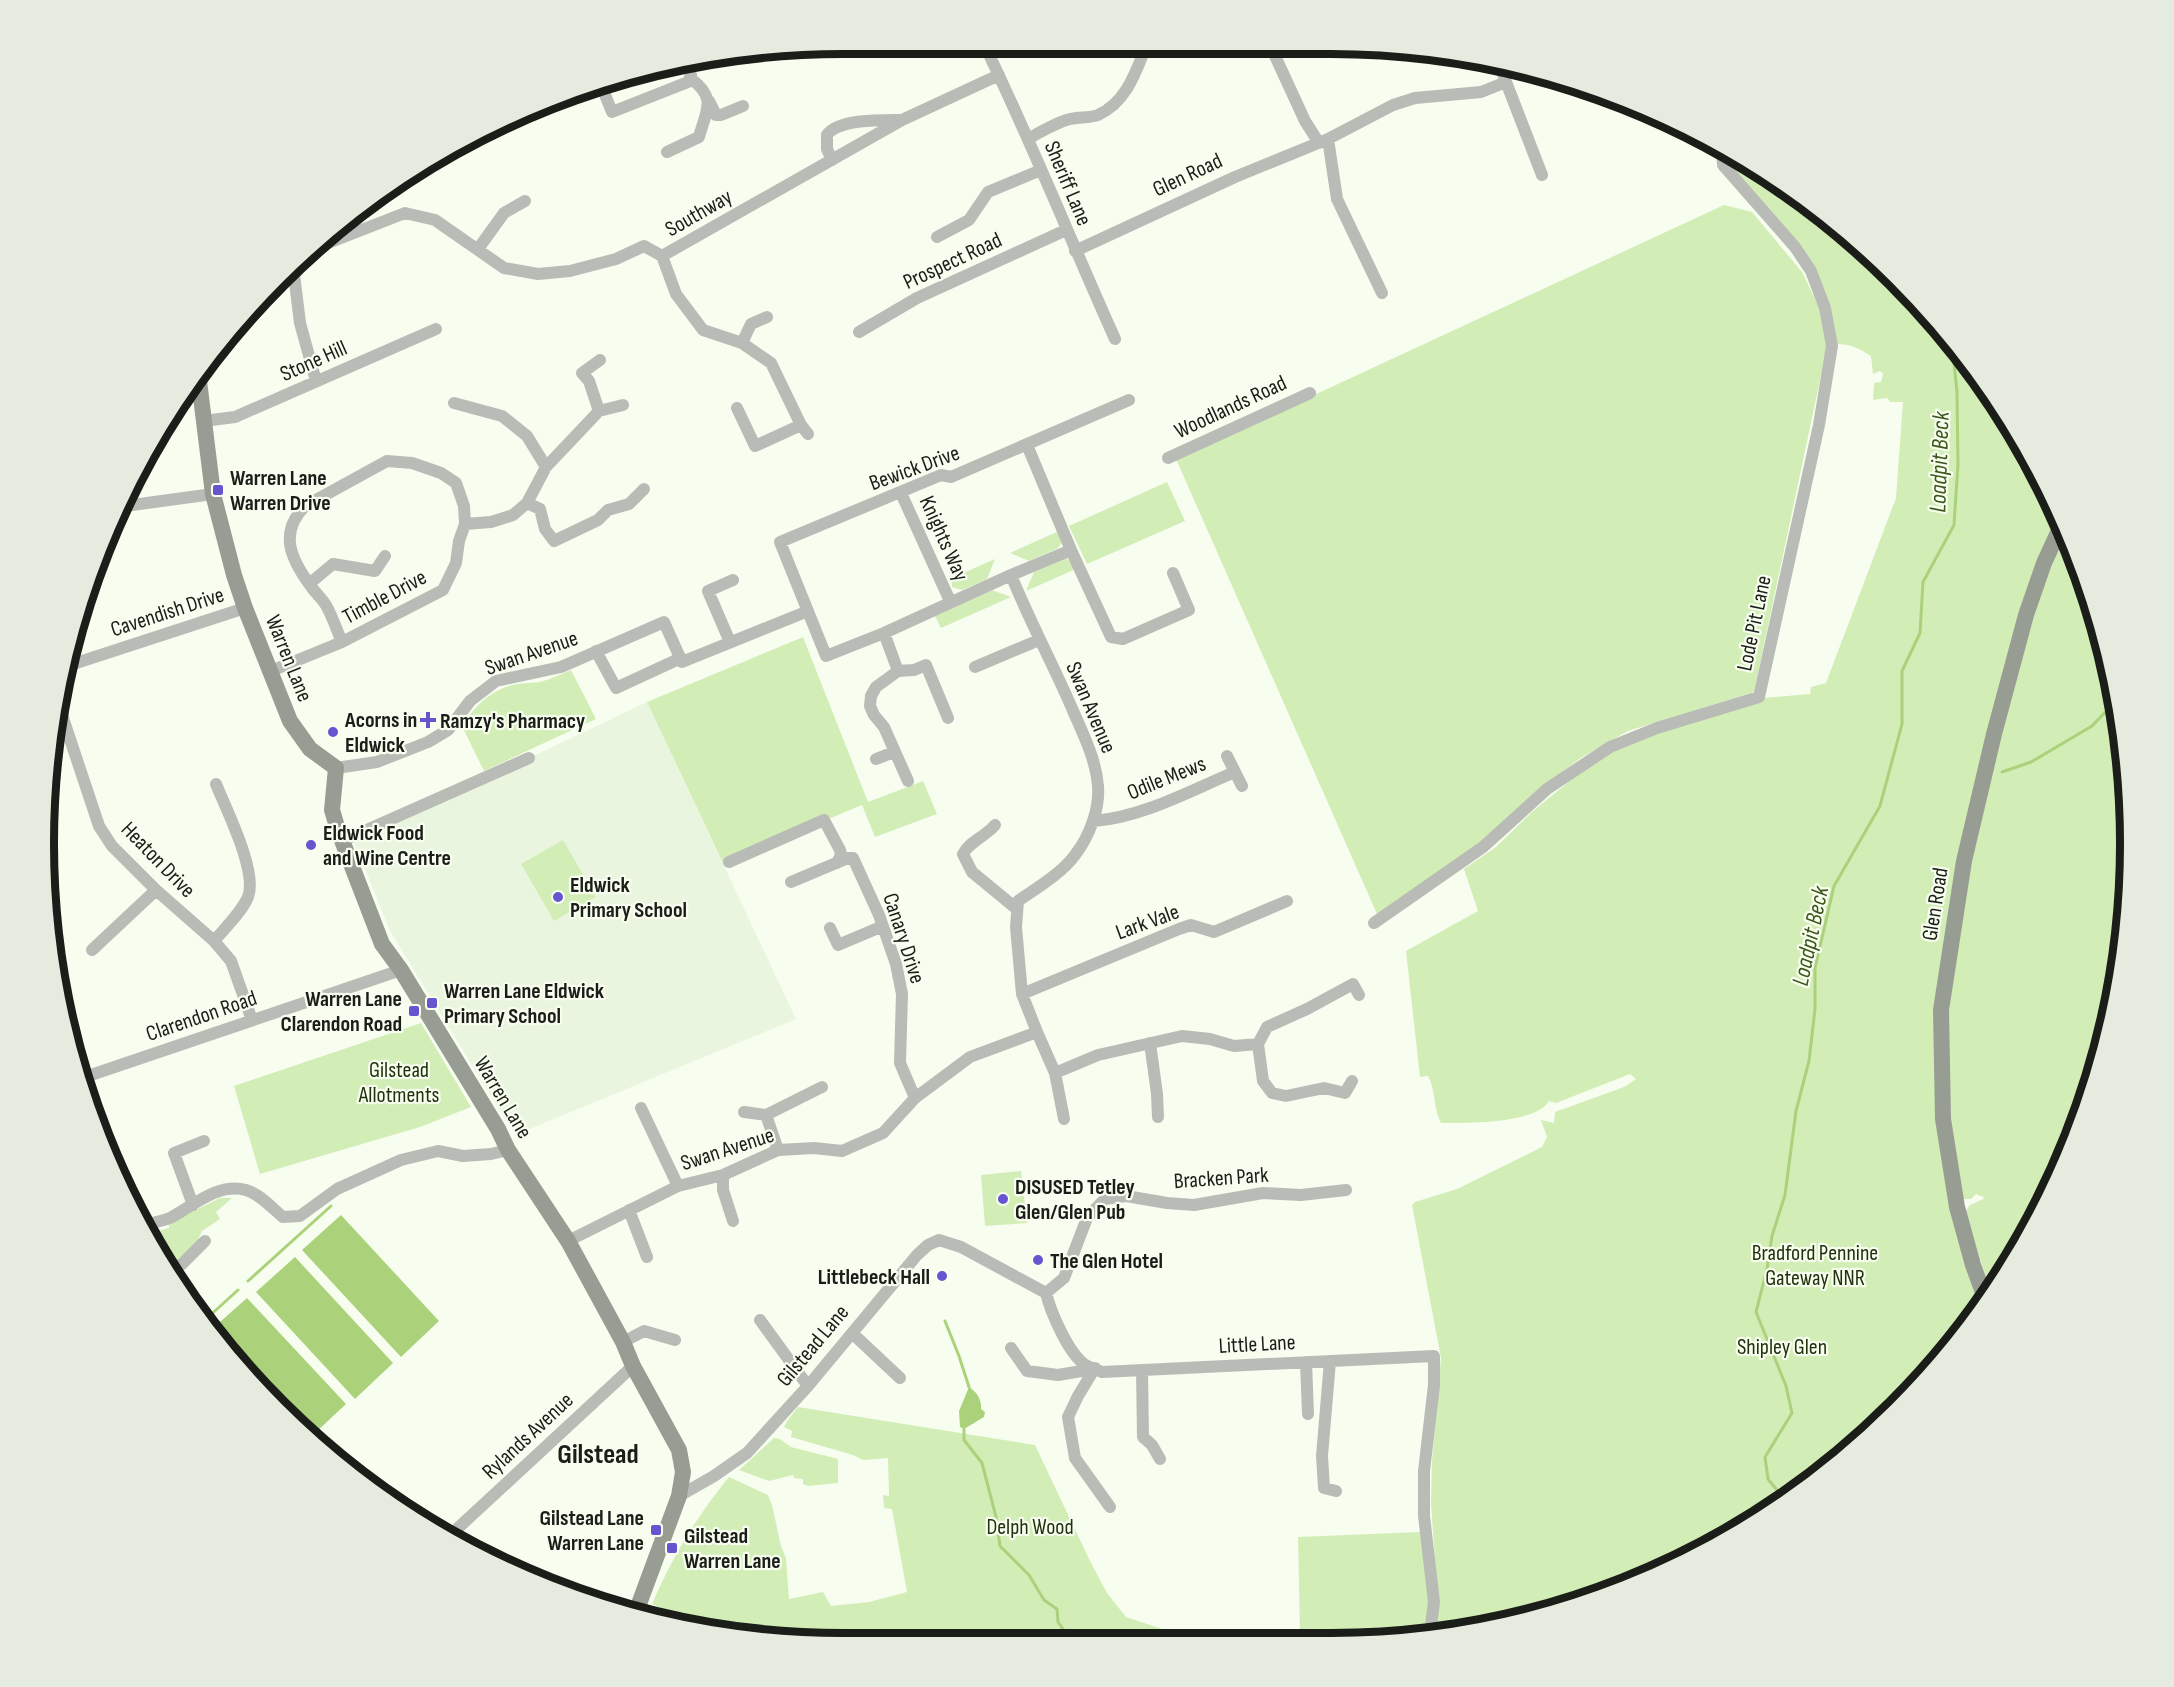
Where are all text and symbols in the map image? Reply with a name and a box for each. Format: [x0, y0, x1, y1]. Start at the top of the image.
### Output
street label: Sheriff Lane [1038, 137, 1097, 230]
street label: Glen Road [1149, 148, 1227, 203]
street label: Southway [661, 183, 737, 243]
street label: Prospect Road [899, 227, 1006, 296]
street label: Stone Hill [276, 335, 351, 388]
street label: Woodlands Road [1170, 370, 1291, 445]
water label: Loadpit Beck [1923, 410, 1956, 513]
street label: Bewick Drive [866, 440, 963, 497]
place label: Warren Lane Warren Drive [230, 465, 331, 517]
marker: Warren Lane Warren Drive [211, 483, 225, 497]
street label: Knights Way [913, 492, 975, 586]
street label: Timble Drive [338, 564, 431, 631]
street label: Lode Pit Lane [1731, 573, 1778, 674]
street label: Cavendish Drive [107, 581, 228, 643]
street label: Warren Lane [259, 611, 318, 706]
street label: Swan Avenue [481, 625, 582, 682]
street label: Swan Avenue [1059, 658, 1122, 757]
place label: Acorns in Eldwick [344, 707, 417, 759]
place label: Ramzy's Pharmacy [440, 708, 585, 735]
marker: Ramzy's Pharmacy [421, 713, 435, 727]
marker: Acorns in Eldwick [326, 725, 340, 739]
street label: Odile Mews [1123, 750, 1210, 806]
street label: Heaton Drive [115, 816, 201, 904]
place label: Eldwick Food and Wine Centre [323, 820, 451, 872]
marker: Eldwick Food and Wine Centre [304, 838, 318, 852]
street label: Glen Road [1916, 866, 1955, 943]
place label: Eldwick Primary School [570, 872, 687, 924]
water label: Loadpit Beck [1786, 883, 1835, 988]
marker: Eldwick Primary School [551, 890, 565, 904]
street label: Canary Drive [876, 890, 931, 987]
street label: Lark Vale [1112, 899, 1183, 946]
place label: Warren Lane Eldwick Primary School [444, 978, 605, 1030]
street label: Clarendon Road [143, 985, 260, 1048]
place label: Warren Lane Clarendon Road [280, 986, 402, 1038]
marker: Warren Lane Eldwick Primary School [425, 996, 439, 1010]
marker: Warren Lane Clarendon Road [407, 1004, 421, 1018]
street label: Warren Lane [468, 1052, 538, 1144]
park label: Gilstead Allotments [358, 1057, 439, 1109]
street label: Swan Avenue [677, 1122, 778, 1177]
street label: Bracken Park [1173, 1162, 1270, 1195]
place label: DISUSED Tetley Glen/Glen Pub [1015, 1174, 1135, 1226]
marker: DISUSED Tetley Glen/Glen Pub [996, 1192, 1010, 1206]
park label: Bradford Pennine Gateway NNR [1752, 1240, 1878, 1292]
place label: The Glen Hotel [1050, 1248, 1163, 1275]
marker: The Glen Hotel [1031, 1253, 1045, 1267]
place label: Littlebeck Hall [818, 1264, 930, 1291]
marker: Littlebeck Hall [935, 1269, 949, 1283]
street label: Gilstead Lane [771, 1300, 855, 1392]
street label: Little Lane [1218, 1329, 1296, 1360]
park label: Shipley Glen [1737, 1334, 1827, 1361]
street label: Rylands Avenue [477, 1387, 579, 1485]
district label: Gilstead [557, 1438, 639, 1471]
place label: Gilstead Lane Warren Lane [540, 1505, 644, 1557]
park label: Delph Wood [986, 1514, 1074, 1541]
marker: Gilstead Lane Warren Lane [649, 1523, 663, 1537]
place label: Gilstead Warren Lane [684, 1523, 781, 1575]
marker: Gilstead Warren Lane [665, 1541, 679, 1555]

